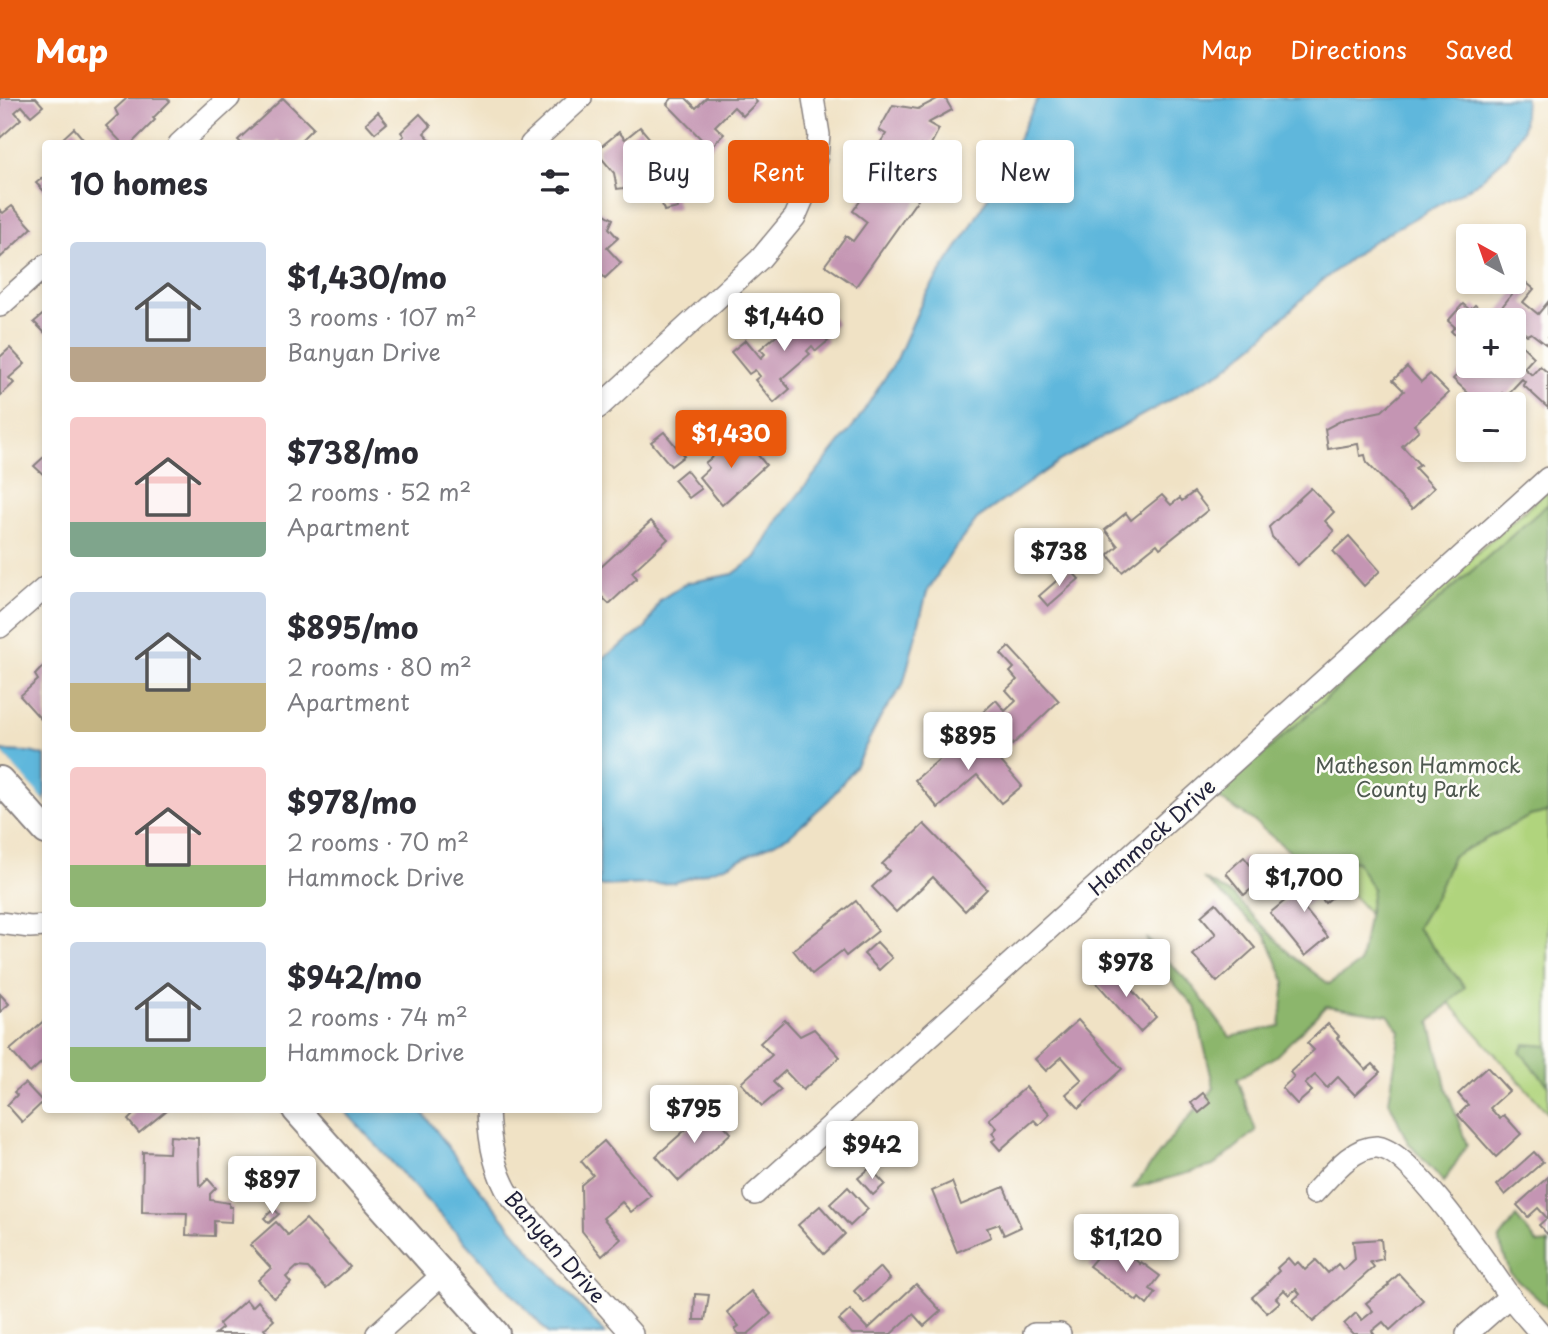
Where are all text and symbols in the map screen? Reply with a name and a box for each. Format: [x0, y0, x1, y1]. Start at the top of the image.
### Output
text: Map [35, 24, 108, 74]
text: Map [1201, 31, 1252, 67]
text: Directions [1290, 31, 1407, 67]
text: Saved [1445, 31, 1513, 67]
chip: Buy [623, 140, 714, 203]
chip: Rent [728, 140, 829, 203]
chip: Filters [843, 140, 962, 203]
chip: New [976, 140, 1074, 203]
text: 10 homes [70, 160, 208, 205]
icon: filters [536, 163, 574, 201]
north arrow [1456, 224, 1526, 294]
map controls [1456, 224, 1526, 462]
text: $1,430/mo [287, 254, 447, 299]
icon: home [126, 270, 210, 354]
pin: $1,440 [727, 294, 841, 353]
text: $1,440 [744, 298, 824, 333]
text: 3 rooms · 107 m² [287, 299, 477, 334]
button: + [1456, 308, 1526, 378]
text: Banyan Drive [287, 334, 441, 369]
button: − [1456, 392, 1526, 462]
pin: $1,430 [674, 410, 788, 470]
text: $1,430 [691, 415, 771, 450]
text: $738/mo [287, 429, 419, 474]
icon: home [126, 445, 210, 529]
text: 2 rooms · 52 m² [287, 474, 471, 509]
text: Apartment [287, 509, 410, 544]
pin: $738 [1018, 528, 1100, 588]
text: $738 [1030, 533, 1088, 568]
text: $895/mo [287, 604, 418, 649]
icon: home [126, 620, 210, 704]
text: 2 rooms · 80 m² [287, 649, 472, 684]
text: Apartment [287, 684, 410, 719]
pin: $895 [927, 712, 1009, 772]
text: $895 [939, 717, 997, 752]
park label: Matheson Hammock County Park [1315, 748, 1521, 804]
street label: Hammock Drive [1080, 770, 1222, 902]
text: $978/mo [287, 779, 417, 824]
icon: home [126, 795, 210, 879]
text: 2 rooms · 70 m² [287, 824, 469, 859]
pin: $1,700 [1247, 854, 1361, 914]
text: Hammock Drive [287, 859, 464, 894]
text: $1,700 [1265, 859, 1343, 894]
pin: $978 [1085, 940, 1167, 999]
text: $978 [1098, 944, 1154, 979]
text: $942/mo [287, 954, 422, 999]
icon: home [126, 970, 210, 1054]
text: 2 rooms · 74 m² [287, 999, 468, 1034]
text: Hammock Drive [287, 1034, 464, 1069]
pin: $795 [653, 1086, 735, 1145]
text: $795 [666, 1090, 722, 1125]
pin: $942 [831, 1122, 913, 1181]
text: $942 [842, 1126, 902, 1161]
pin: $897 [231, 1156, 313, 1216]
text: $897 [244, 1161, 300, 1196]
street label: Banyan Drive [498, 1183, 614, 1309]
pin: $1,120 [1069, 1214, 1183, 1274]
text: $1,120 [1090, 1219, 1162, 1254]

